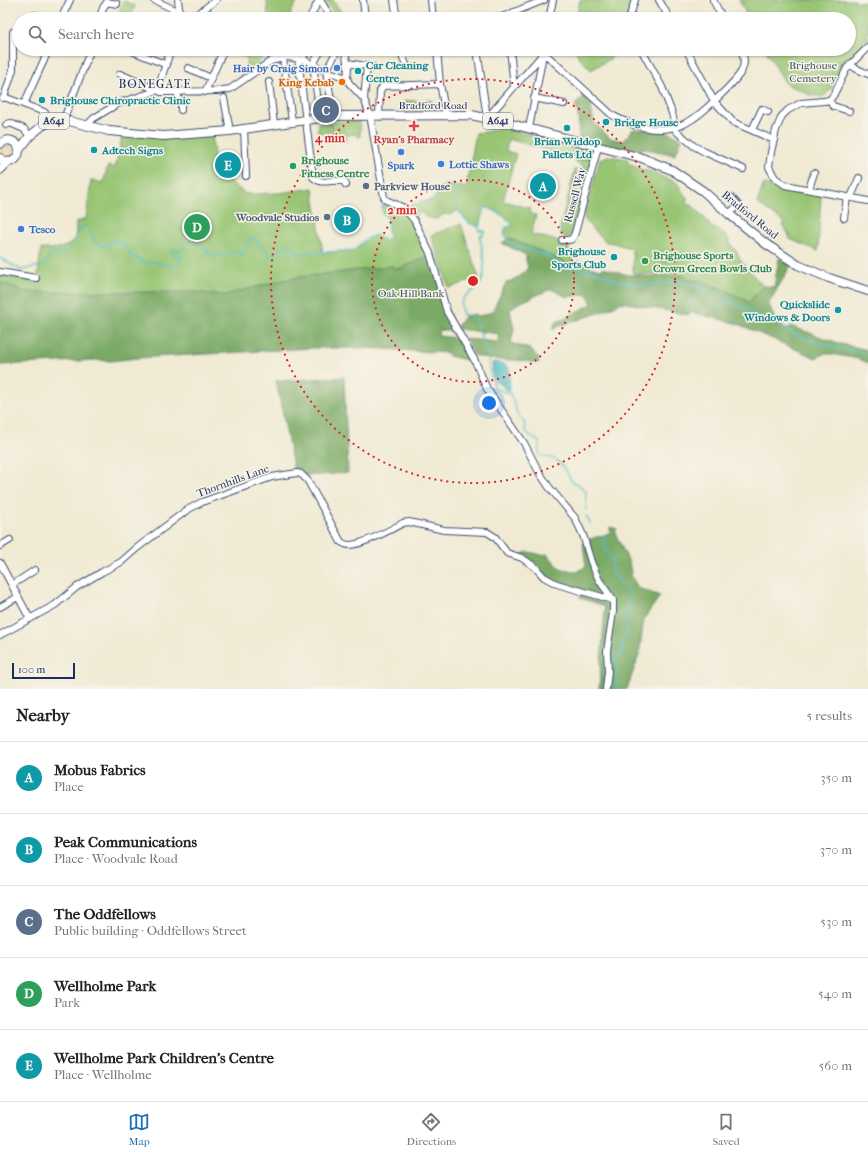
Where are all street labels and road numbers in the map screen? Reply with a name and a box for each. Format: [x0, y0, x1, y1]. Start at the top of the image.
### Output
street label: Bradford Road [398, 99, 469, 112]
road number: A641 [39, 113, 69, 129]
road number: A641 [483, 113, 513, 129]
street label: Russell Way [561, 165, 589, 224]
street label: Bradford Road [719, 188, 782, 242]
street label: Thornhills Lane [195, 462, 271, 500]

